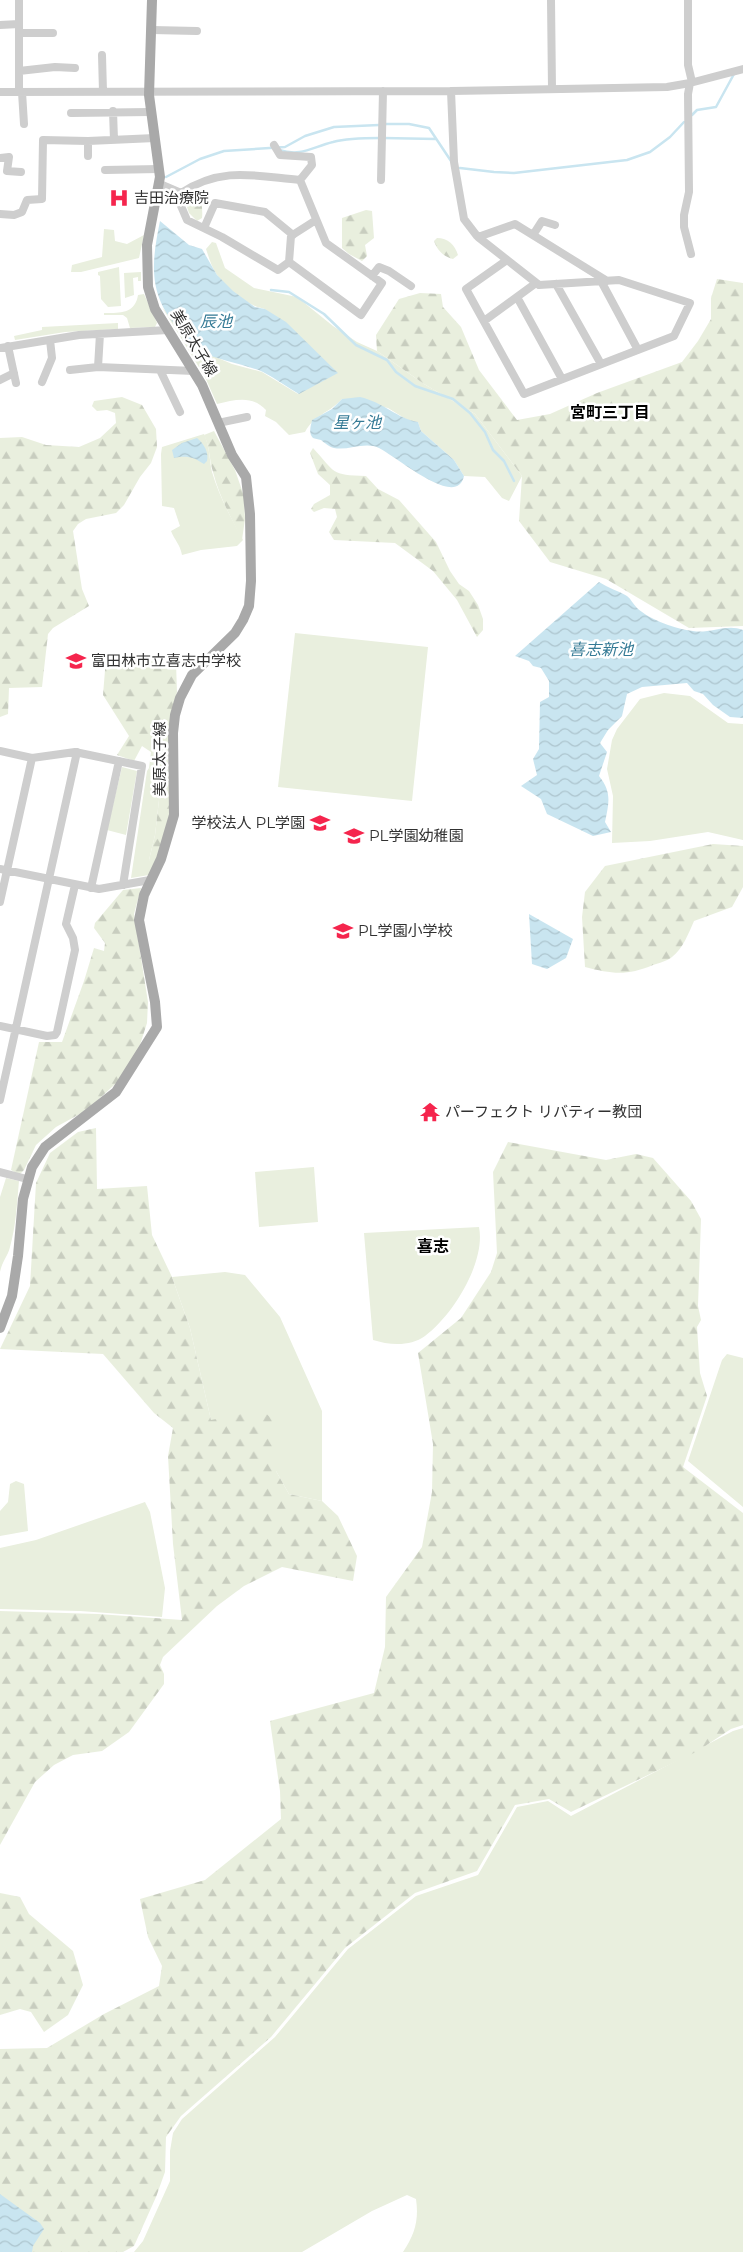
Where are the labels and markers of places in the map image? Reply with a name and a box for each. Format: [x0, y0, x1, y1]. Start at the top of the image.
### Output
hospital icon: 吉田治療院 [108, 187, 130, 209]
place label: 吉田治療院 [134, 188, 209, 207]
school or university icon: 富田林市立喜志中学校 [65, 650, 87, 672]
place label: 富田林市立喜志中学校 [91, 651, 241, 670]
school or university icon: 学校法人 PL学園 [309, 812, 331, 834]
place label: 学校法人 PL学園 [192, 813, 305, 832]
school or university icon: PL学園幼稚園 [343, 825, 365, 847]
place label: PL学園幼稚園 [369, 826, 463, 845]
school or university icon: PL学園小学校 [332, 920, 354, 942]
place label: PL学園小学校 [358, 921, 452, 940]
temple icon: パーフェクト リバティー教団 [419, 1101, 441, 1123]
place label: パーフェクト リバティー教団 [445, 1102, 642, 1121]

